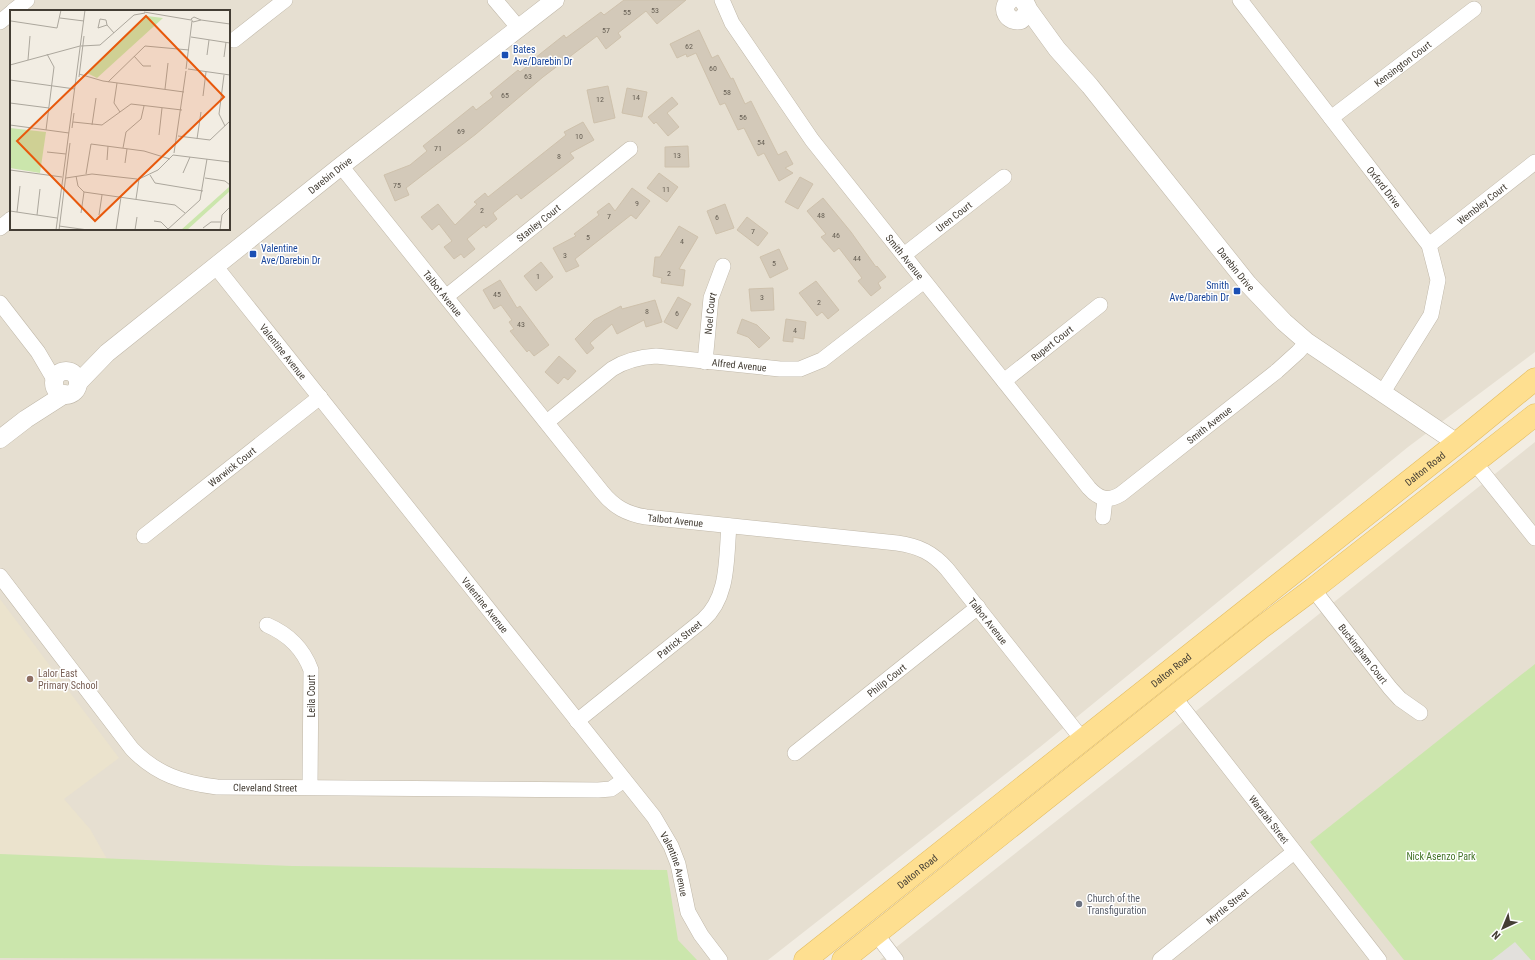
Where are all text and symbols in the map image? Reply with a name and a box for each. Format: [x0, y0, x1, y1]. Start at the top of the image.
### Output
house number: 53 [651, 6, 659, 15]
house number: 55 [623, 8, 631, 17]
inset map [10, 10, 230, 230]
house number: 57 [602, 26, 610, 35]
street label: Kensington Court [1372, 39, 1433, 89]
house number: 62 [685, 42, 693, 51]
place label: Bates Ave/Darebin Dr [513, 44, 572, 67]
marker: Bates Ave/Darebin Dr [500, 50, 510, 60]
house number: 60 [709, 64, 717, 73]
house number: 63 [524, 72, 532, 81]
house number: 58 [723, 88, 731, 97]
house number: 65 [501, 91, 509, 100]
house number: 14 [632, 93, 640, 102]
house number: 12 [596, 95, 604, 104]
house number: 56 [739, 113, 747, 122]
house number: 69 [457, 127, 465, 136]
house number: 10 [575, 132, 583, 141]
house number: 54 [757, 138, 765, 147]
house number: 71 [434, 144, 442, 153]
house number: 13 [673, 151, 681, 160]
house number: 8 [557, 152, 561, 161]
street label: Darebin Drive [306, 155, 354, 196]
street label: Oxford Drive [1364, 164, 1403, 210]
house number: 75 [393, 181, 401, 190]
street label: Wembley Court [1455, 181, 1509, 227]
house number: 11 [662, 185, 670, 194]
house number: 9 [635, 199, 639, 208]
street label: Uren Court [934, 199, 974, 234]
street label: Stanley Court [514, 202, 563, 244]
house number: 2 [480, 206, 484, 215]
house number: 48 [817, 211, 825, 220]
house number: 7 [607, 212, 611, 221]
house number: 6 [715, 213, 719, 222]
house number: 7 [751, 227, 755, 236]
house number: 46 [832, 231, 840, 240]
house number: 5 [586, 233, 590, 242]
street label: Smith Avenue [883, 233, 926, 282]
house number: 4 [680, 237, 684, 246]
place label: Valentine Ave/Darebin Dr [261, 243, 320, 266]
street label: Darebin Drive [1215, 245, 1257, 293]
marker: Valentine Ave/Darebin Dr [248, 249, 258, 259]
house number: 3 [563, 251, 567, 260]
house number: 44 [853, 254, 861, 263]
house number: 5 [772, 259, 776, 268]
street label: Talbot Avenue [421, 268, 464, 319]
house number: 2 [667, 269, 671, 278]
house number: 1 [536, 272, 540, 281]
place label: Smith Ave/Darebin Dr [1170, 280, 1229, 303]
marker: Smith Ave/Darebin Dr [1232, 286, 1242, 296]
house number: 45 [493, 290, 501, 299]
street label: Noel Court [703, 291, 719, 335]
house number: 3 [760, 293, 764, 302]
house number: 2 [817, 298, 821, 307]
house number: 8 [645, 307, 649, 316]
house number: 6 [675, 309, 679, 318]
house number: 43 [517, 320, 525, 329]
street label: Valentine Avenue [257, 322, 309, 382]
street label: Rupert Court [1029, 324, 1075, 363]
house number: 4 [793, 326, 797, 335]
street label: Alfred Avenue [711, 357, 767, 374]
street label: Smith Avenue [1185, 404, 1234, 446]
street label: Warwick Court [206, 445, 258, 489]
street label: Dalton Road [1403, 450, 1447, 488]
street label: Talbot Avenue [647, 512, 704, 529]
street label: Valentine Avenue [459, 575, 510, 635]
street label: Talbot Avenue [966, 596, 1010, 647]
street label: Patrick Street [655, 618, 704, 660]
street label: Buckingham Court [1336, 622, 1390, 686]
street label: Dalton Road [1149, 651, 1193, 689]
street label: Philip Court [865, 662, 908, 699]
place label: Lalor East Primary School [38, 668, 98, 691]
marker: Lalor East Primary School [25, 674, 35, 684]
street label: Leila Court [306, 675, 317, 717]
street label: Cleveland Street [233, 782, 297, 794]
street label: Waratah Street [1247, 793, 1291, 846]
street label: Valentine Avenue [658, 830, 690, 898]
park label: Nick Asenzo Park [1406, 851, 1476, 862]
street label: Dalton Road [895, 852, 940, 891]
street label: Myrtle Street [1204, 886, 1251, 927]
place label: Church of the Transfiguration [1087, 893, 1146, 916]
marker: Church of the Transfiguration [1074, 899, 1084, 909]
north arrow [1483, 908, 1523, 948]
text: N [1489, 928, 1503, 942]

